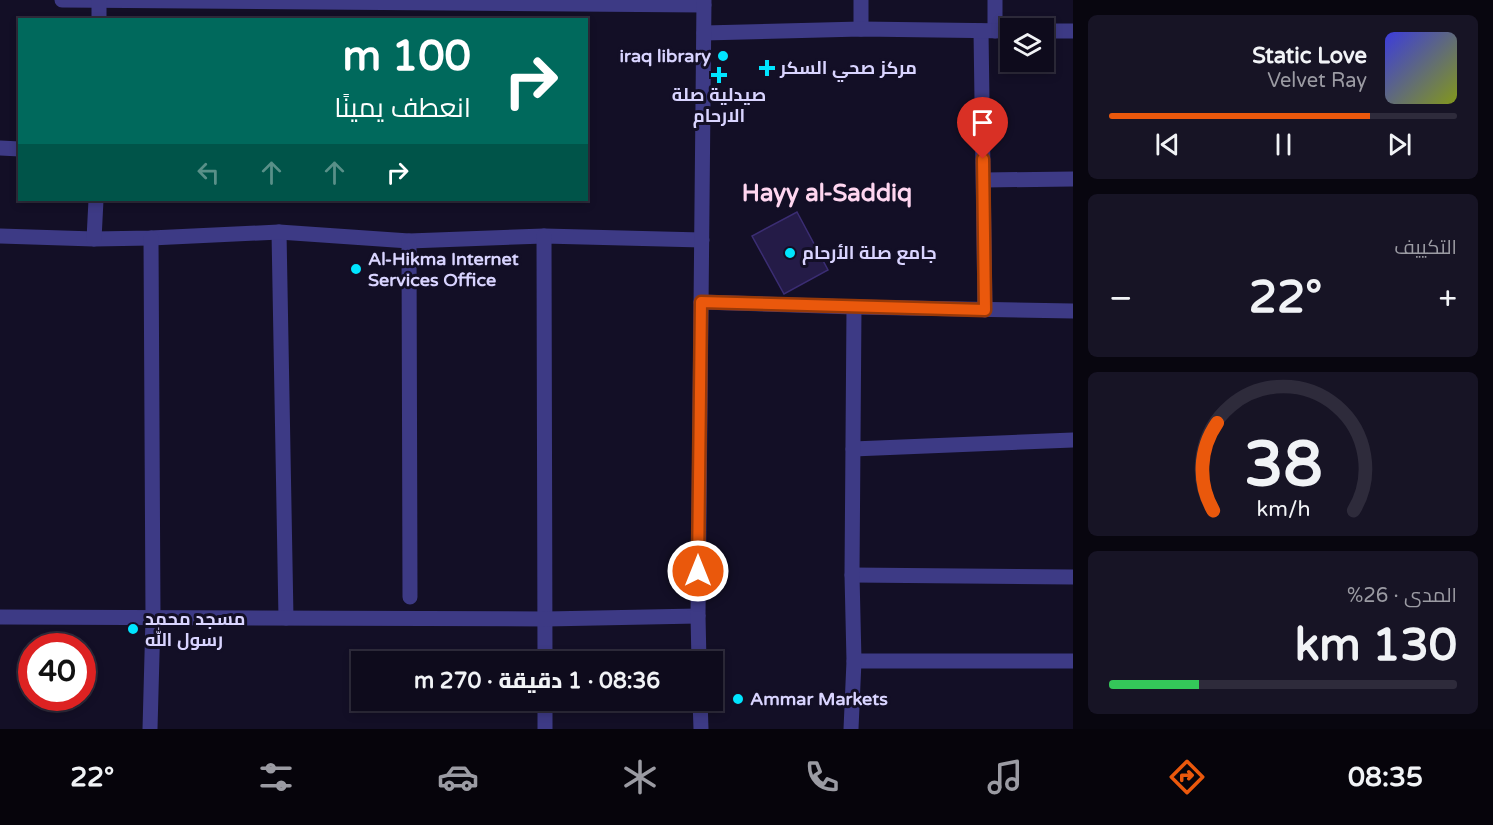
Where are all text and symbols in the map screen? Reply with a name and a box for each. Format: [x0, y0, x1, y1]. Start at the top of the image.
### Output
map controls [1000, 18, 1054, 72]
button: layers [1000, 18, 1054, 72]
text: 100 m [342, 31, 471, 82]
icon: right [492, 42, 570, 120]
text: Static Love [1252, 43, 1367, 69]
place label: iraq library [620, 45, 711, 67]
marker: iraq library [716, 49, 730, 63]
place label: مركز صحي السكر [779, 57, 917, 83]
marker: مركز صحي السكر [758, 59, 776, 77]
marker: صيدلية صلة الارحام [712, 68, 726, 82]
text: Velvet Ray [1267, 69, 1367, 93]
place label: صيدلية صلة الارحام [672, 84, 766, 128]
text: انعطف يمينًا [334, 92, 471, 125]
pin [957, 97, 1008, 159]
icon: arrive [966, 106, 999, 139]
icon: previous [1151, 128, 1184, 161]
icon: pause [1267, 128, 1300, 161]
icon: next [1383, 128, 1416, 161]
icon: left [192, 156, 225, 189]
icon: ahead [255, 156, 288, 189]
icon: ahead [318, 156, 351, 189]
icon: right [381, 156, 414, 189]
district label: Hayy al-Saddiq [742, 179, 912, 208]
text: التكييف [1394, 236, 1457, 260]
place label: جامع صلة الأرحام [802, 242, 937, 265]
marker: جامع صلة الأرحام [783, 246, 797, 260]
place label: Al-Hikma Internet Services Office [368, 248, 519, 291]
marker: Al-Hikma Internet Services Office [349, 262, 363, 276]
text: 22° [1249, 271, 1322, 325]
text: − [1109, 279, 1133, 318]
text: + [1438, 279, 1457, 318]
text: 38 [1244, 428, 1322, 503]
text: km/h [1256, 496, 1310, 522]
position arrow [666, 539, 730, 603]
text: المدى · 26% [1347, 584, 1457, 608]
place label: مسجد محمد رسول الله [145, 608, 245, 651]
text: 130 km [1295, 619, 1457, 673]
marker: مسجد محمد رسول الله [126, 622, 140, 636]
speed limit sign: 40 [18, 633, 96, 711]
text: 08:36 · 1 دقيقة · 270 m [414, 668, 660, 694]
place label: Ammar Markets [750, 688, 888, 710]
marker: Ammar Markets [731, 692, 745, 706]
icon: filters [255, 756, 297, 798]
icon: car [437, 756, 479, 798]
icon: climate [619, 756, 661, 798]
icon: phone [801, 756, 843, 798]
icon: music [984, 756, 1026, 798]
icon: directions [1166, 756, 1208, 798]
text: 22° [70, 761, 114, 794]
text: 08:35 [1348, 761, 1423, 794]

